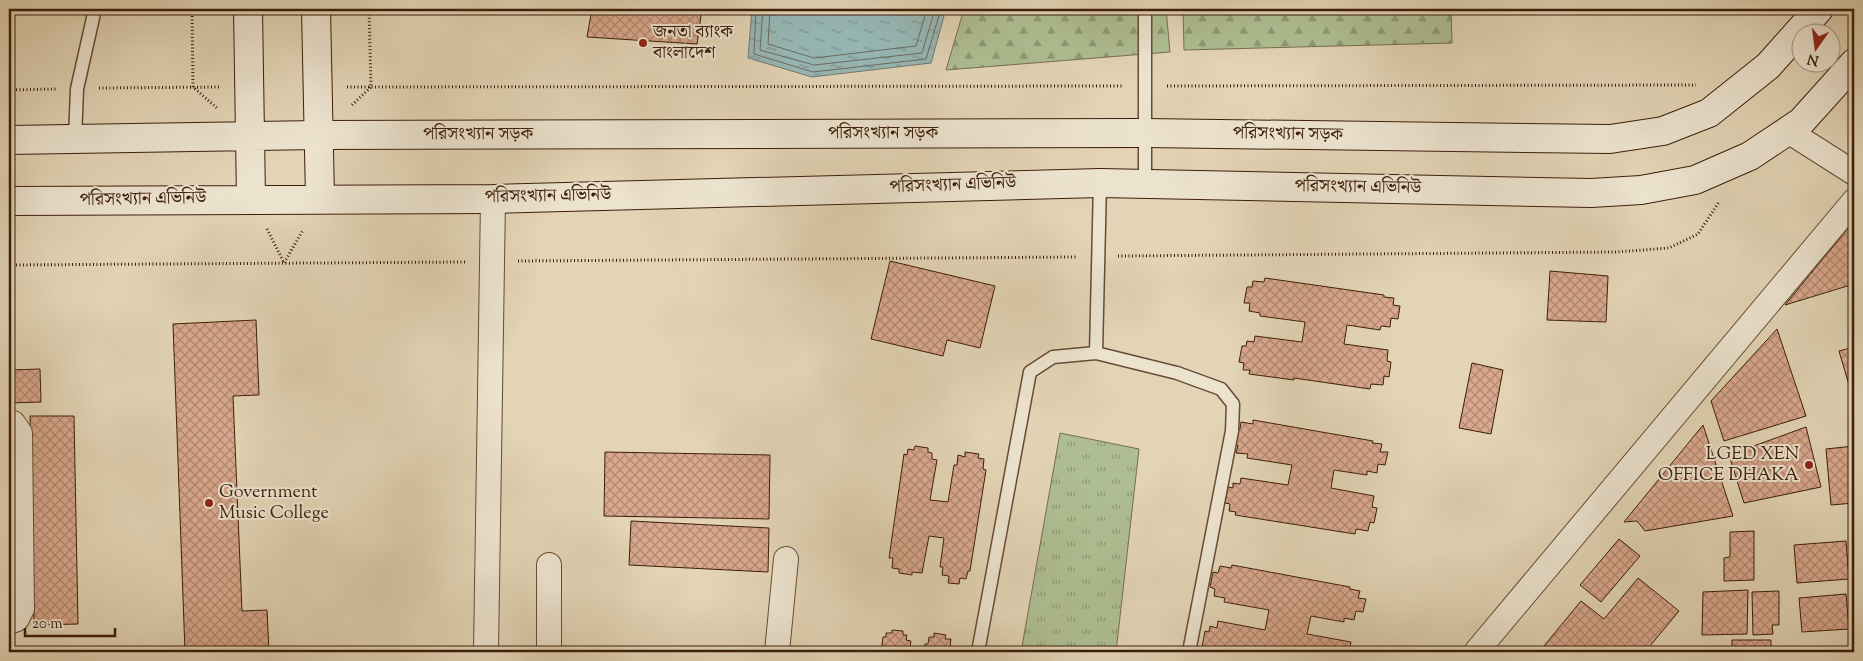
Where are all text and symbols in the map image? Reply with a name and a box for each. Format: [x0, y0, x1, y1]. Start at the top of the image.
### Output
place label: জনতা ব্যাংক বাংলাদেশ [652, 20, 734, 67]
north arrow [1790, 22, 1840, 72]
marker: জনতা ব্যাংক বাংলাদেশ [637, 37, 649, 49]
text: N [1805, 48, 1821, 70]
street label: পরিসংখ্যান সড়ক [828, 121, 939, 147]
street label: পরিসংখ্যান সড়ক [1233, 121, 1345, 149]
street label: পরিসংখ্যান সড়ক [423, 122, 534, 148]
street label: পরিসংখ্যান এভিনিউ [889, 171, 1018, 201]
street label: পরিসংখ্যান এভিনিউ [1294, 174, 1422, 202]
street label: পরিসংখ্যান এভিনিউ [484, 183, 612, 211]
street label: পরিসংখ্যান এভিনিউ [79, 186, 207, 214]
place label: LGED XEN OFFICE DHAKA [1658, 442, 1799, 489]
marker: LGED XEN OFFICE DHAKA [1803, 459, 1815, 471]
place label: Government Music College [219, 480, 329, 527]
marker: Government Music College [203, 497, 215, 509]
scale bar [25, 606, 115, 638]
text: 20 m [32, 614, 63, 635]

